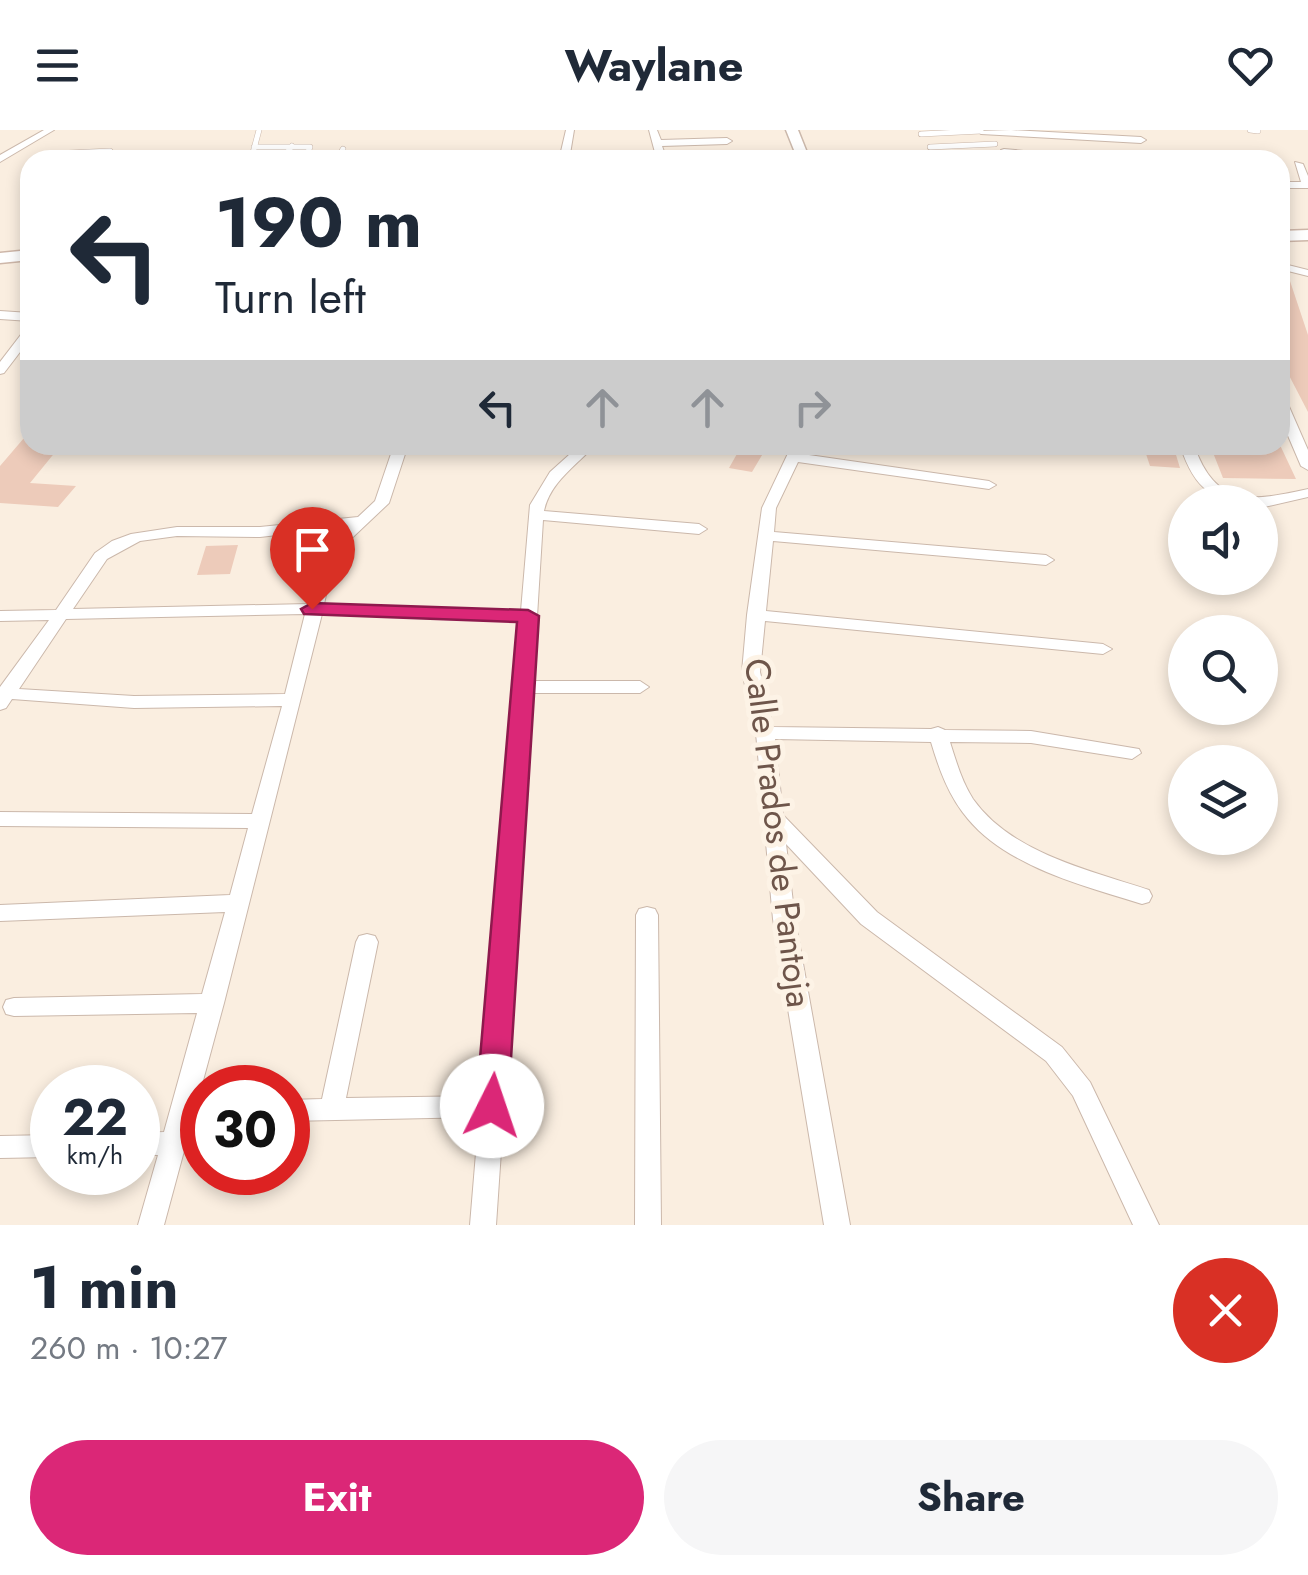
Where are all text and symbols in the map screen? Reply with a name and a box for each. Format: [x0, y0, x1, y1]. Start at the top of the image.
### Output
text: Waylane [565, 33, 743, 98]
icon: menu [30, 38, 85, 93]
icon: heart [1223, 38, 1278, 93]
text: 190 m [215, 172, 422, 273]
icon: left [50, 190, 180, 320]
text: Turn left [215, 265, 366, 330]
icon: left [470, 380, 525, 435]
icon: ahead [575, 380, 630, 435]
icon: ahead [680, 380, 735, 435]
icon: right [785, 380, 840, 435]
map controls [1168, 485, 1278, 855]
button: sound [1168, 485, 1278, 595]
pin [270, 507, 355, 610]
icon: arrive [285, 522, 340, 577]
button: search [1168, 615, 1278, 725]
street label: Calle Prados de Pantoja [732, 656, 824, 1010]
button: layers [1168, 745, 1278, 855]
position arrow [440, 1054, 544, 1158]
speed limit sign: 30 [180, 1065, 310, 1195]
text: 22 [62, 1081, 128, 1154]
text: km/h [67, 1137, 123, 1173]
text: 1 min [30, 1244, 179, 1331]
button: close [1173, 1258, 1278, 1363]
text: 260 m · 10:27 [30, 1325, 227, 1371]
button: Exit [30, 1440, 644, 1555]
button: Share [664, 1440, 1278, 1555]

